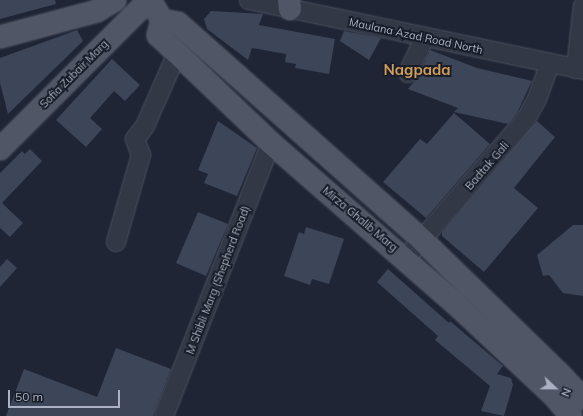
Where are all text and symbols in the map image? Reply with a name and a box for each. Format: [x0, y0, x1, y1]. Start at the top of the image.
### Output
street label: Maulana Azad Road North [348, 15, 484, 57]
street label: Sofia Zubair Marg [37, 37, 111, 111]
district label: Nagpada [383, 61, 451, 79]
street label: Badtak Gali [462, 139, 512, 193]
street label: Mirza Ghalib Marg [320, 184, 400, 254]
street label: M Shibli Marg (Shepherd Road) [184, 204, 252, 356]
north arrow [535, 368, 575, 408]
scale bar [10, 382, 122, 408]
text: N [558, 386, 574, 399]
text: 50 m [15, 389, 43, 404]

